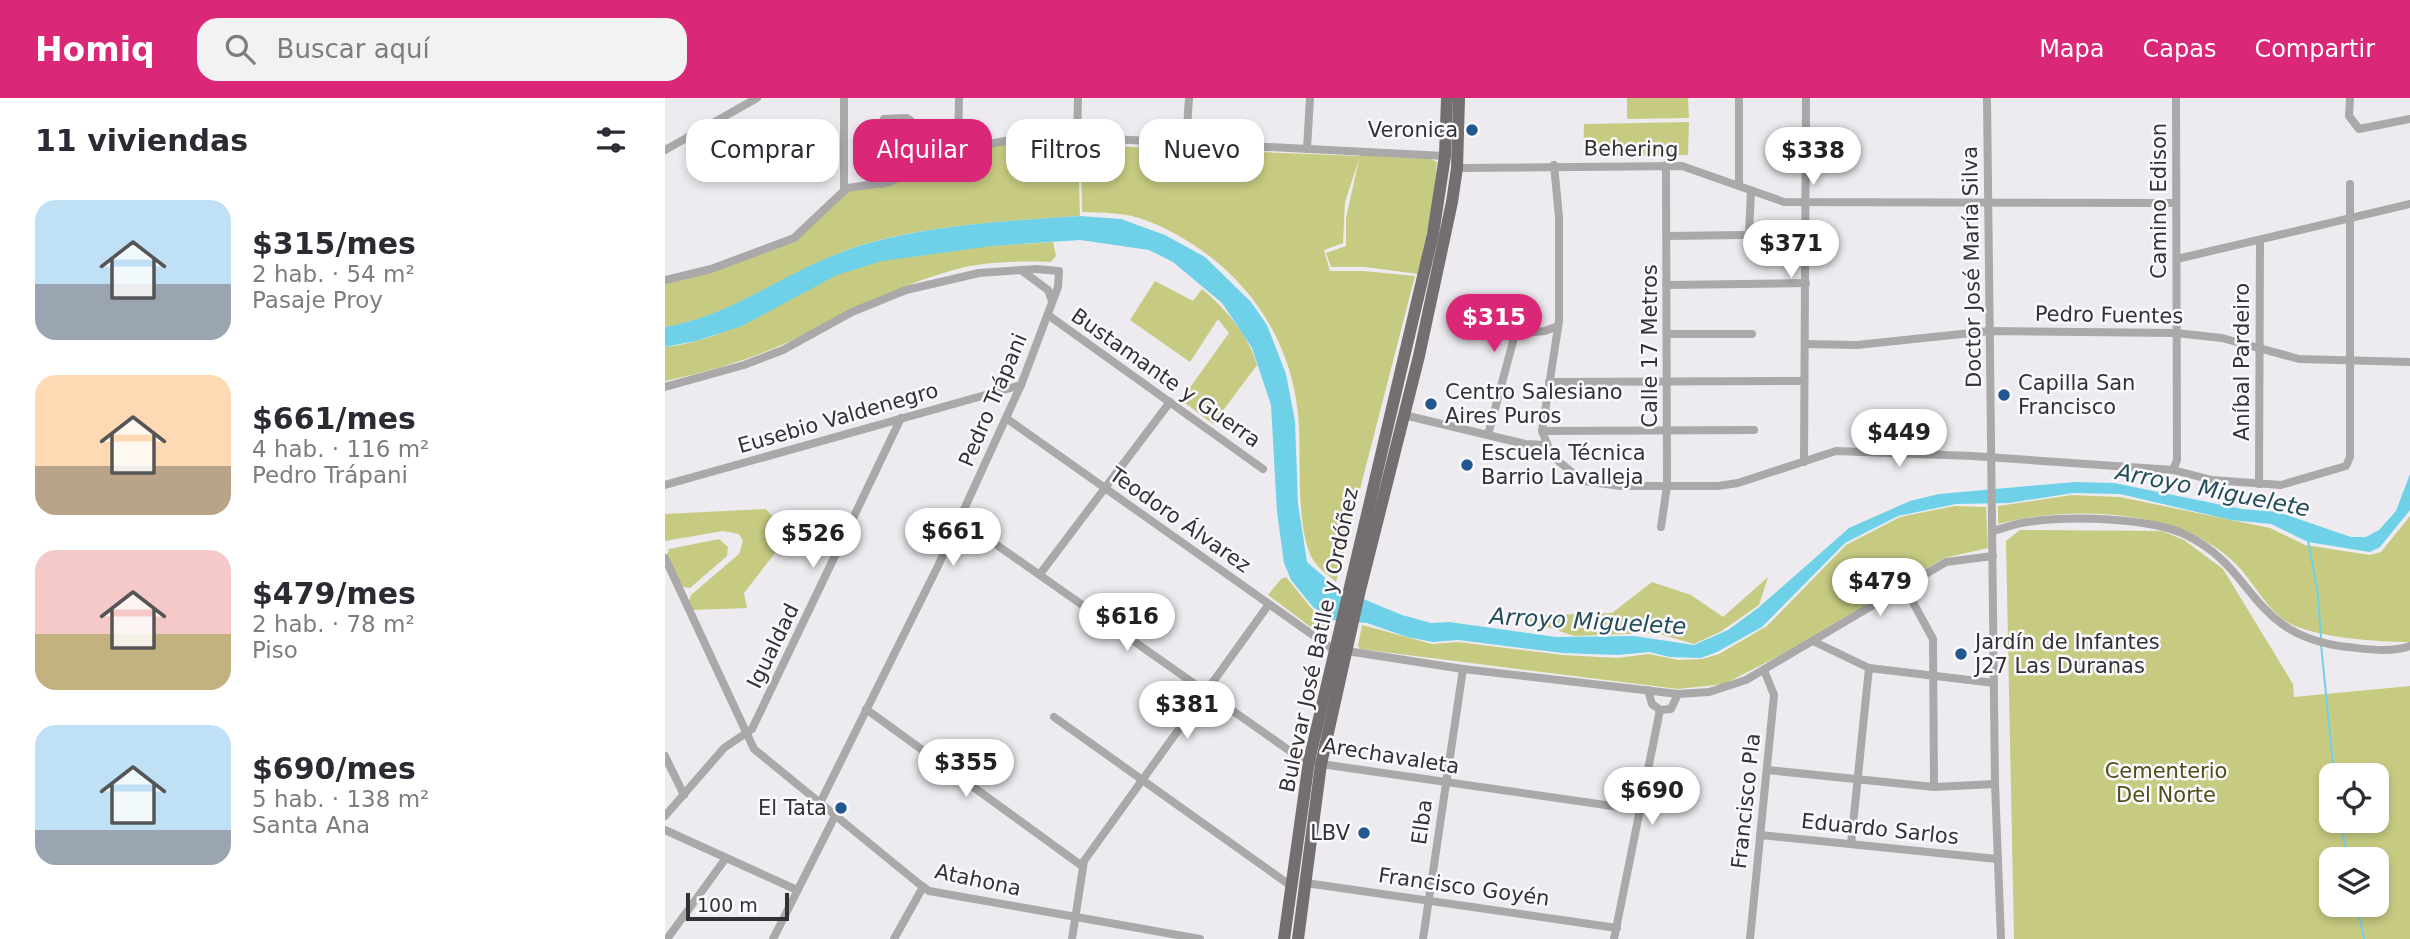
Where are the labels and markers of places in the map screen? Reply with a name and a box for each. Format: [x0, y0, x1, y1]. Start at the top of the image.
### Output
place label: Veronica [1368, 118, 1458, 142]
marker: Veronica [1464, 122, 1480, 138]
pin: $338 [1772, 127, 1854, 187]
pin: $371 [1750, 220, 1832, 280]
pin: $315 [1453, 294, 1535, 354]
place label: Capilla San Francisco [2018, 371, 2135, 419]
place label: Centro Salesiano Aires Puros [1445, 380, 1623, 428]
marker: Capilla San Francisco [1996, 387, 2012, 403]
marker: Centro Salesiano Aires Puros [1423, 396, 1439, 412]
pin: $449 [1858, 410, 1940, 469]
place label: Escuela Técnica Barrio Lavalleja [1481, 441, 1646, 489]
marker: Escuela Técnica Barrio Lavalleja [1459, 457, 1475, 473]
pin: $661 [912, 508, 994, 568]
pin: $526 [772, 510, 854, 570]
pin: $479 [1839, 559, 1921, 618]
pin: $616 [1086, 594, 1168, 653]
place label: Jardín de Infantes J27 Las Duranas [1973, 630, 2160, 678]
marker: Jardín de Infantes J27 Las Duranas [1953, 646, 1969, 662]
pin: $381 [1146, 682, 1228, 741]
pin: $355 [925, 740, 1007, 799]
pin: $690 [1611, 768, 1693, 827]
place label: El Tata [758, 796, 827, 820]
marker: El Tata [833, 800, 849, 816]
place label: LBV [1310, 821, 1351, 845]
marker: LBV [1356, 825, 1372, 841]

